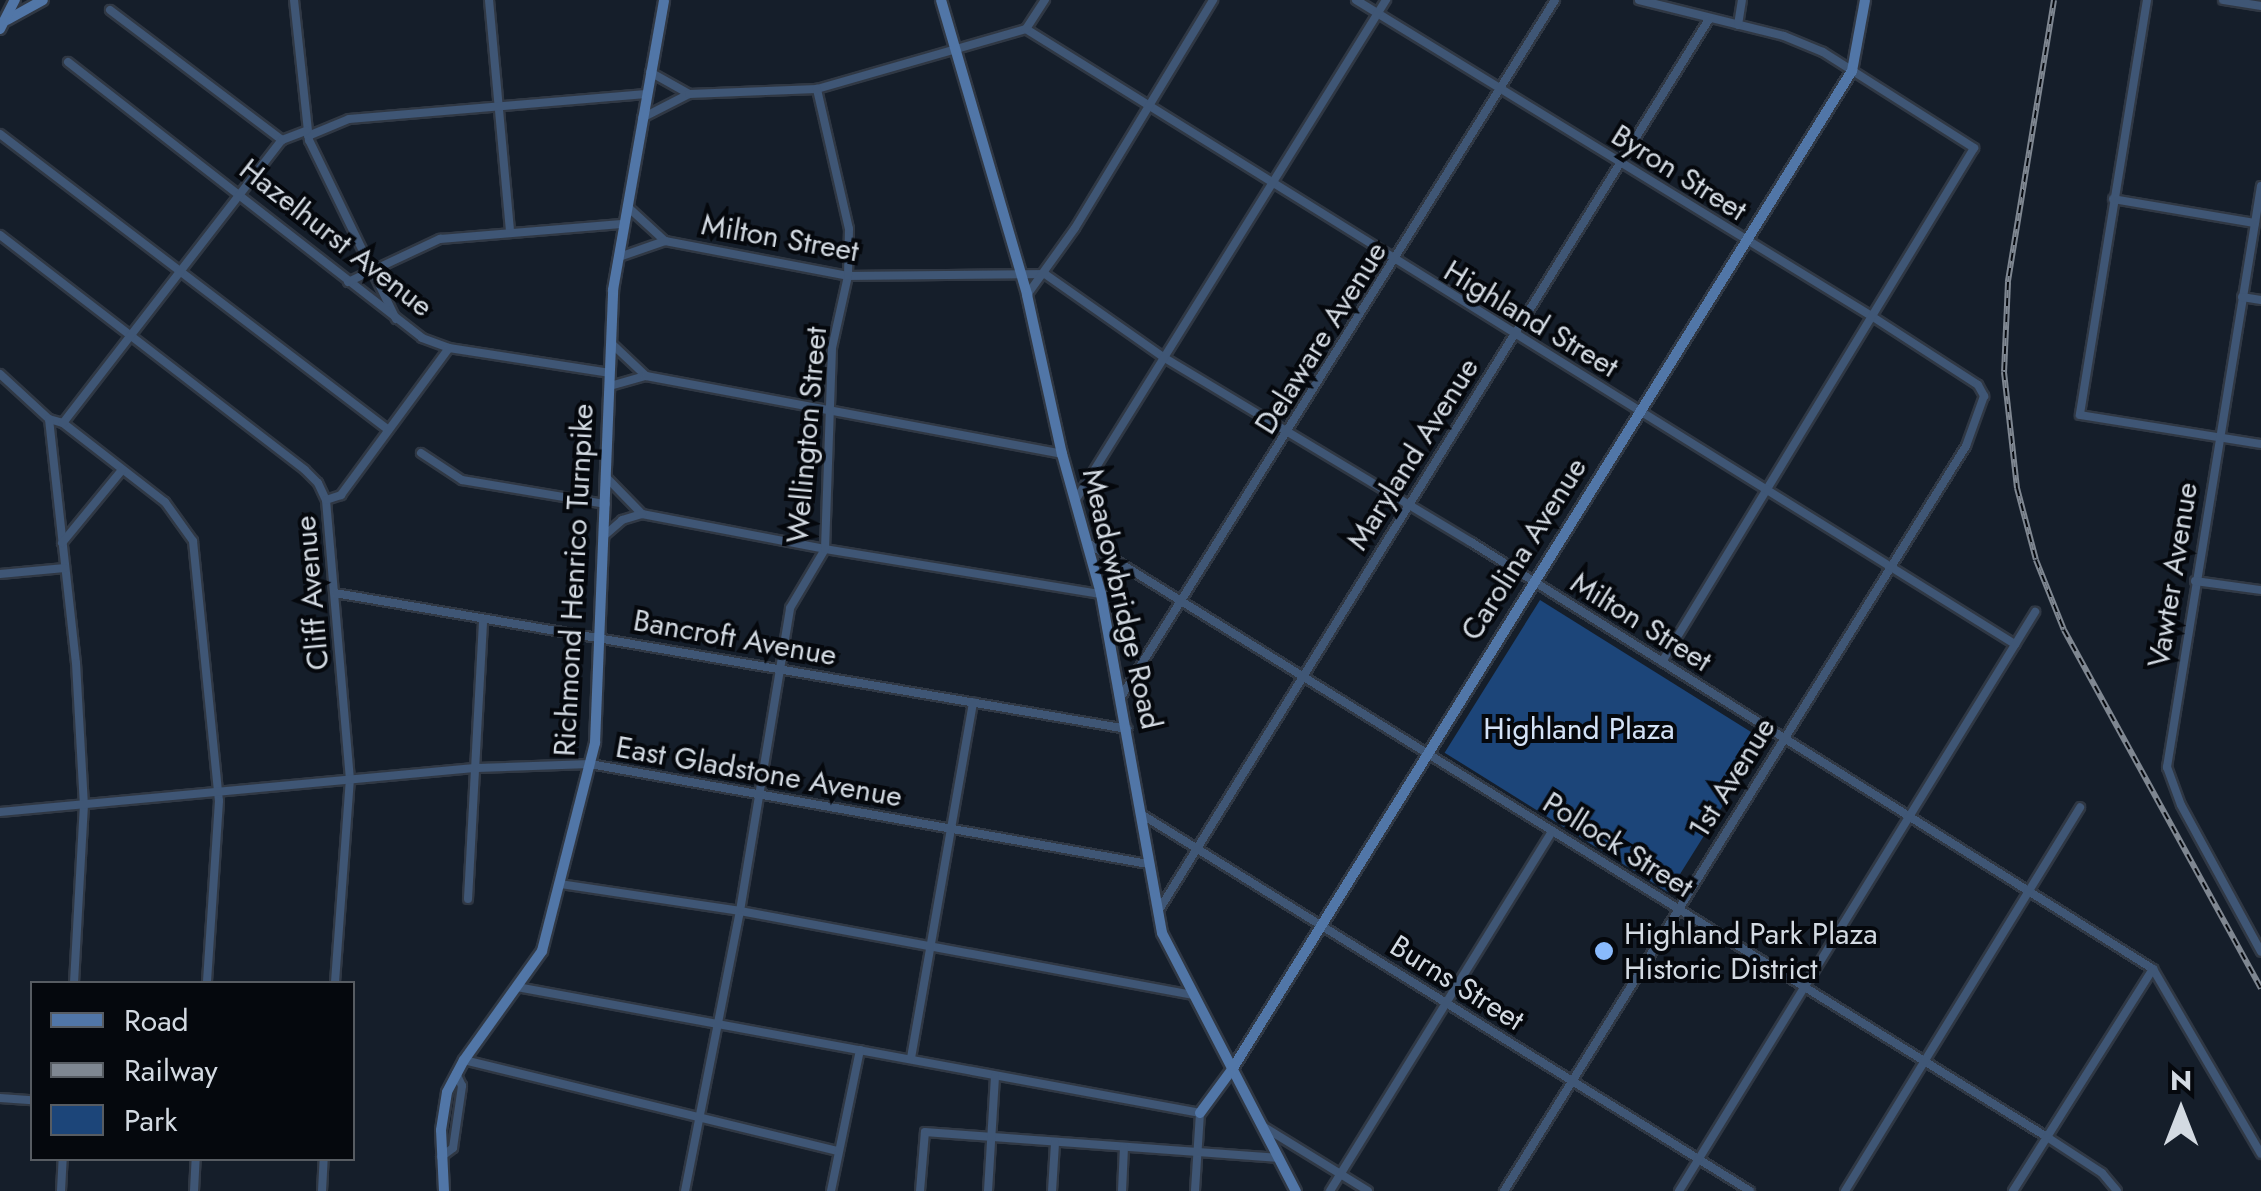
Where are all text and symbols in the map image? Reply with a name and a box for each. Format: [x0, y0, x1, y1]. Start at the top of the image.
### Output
street label: Byron Street [1605, 117, 1753, 229]
street label: Hazelhurst Avenue [232, 151, 440, 325]
street label: Milton Street [699, 206, 861, 270]
street label: Delaware Avenue [1248, 235, 1394, 441]
street label: Highland Street [1437, 253, 1625, 385]
street label: Wellington Street [780, 325, 834, 545]
street label: Maryland Avenue [1340, 351, 1486, 557]
street label: Richmond Henrico Turnpike [547, 403, 601, 757]
street label: Carolina Avenue [1453, 451, 1595, 647]
street label: Meadowbridge Road [1075, 465, 1169, 733]
street label: Vawter Avenue [2141, 480, 2205, 670]
street label: Cliff Avenue [287, 514, 337, 672]
street label: Milton Street [1564, 565, 1718, 679]
street label: Bancroft Avenue [631, 602, 839, 674]
park label: Highland Plaza [1483, 711, 1675, 747]
street label: 1st Avenue [1681, 711, 1783, 845]
street label: East Gladstone Avenue [613, 729, 905, 815]
street label: Pollock Street [1536, 785, 1700, 905]
place label: Highland Park Plaza Historic District [1624, 916, 1878, 986]
street label: Burns Street [1383, 928, 1531, 1038]
marker: Highland Park Plaza Historic District [1593, 940, 1615, 962]
legend [30, 981, 355, 1161]
text: Road [124, 999, 189, 1042]
text: Railway [124, 1049, 218, 1092]
text: N [2170, 1060, 2192, 1101]
north arrow [2131, 1061, 2231, 1161]
text: Park [124, 1099, 177, 1142]

